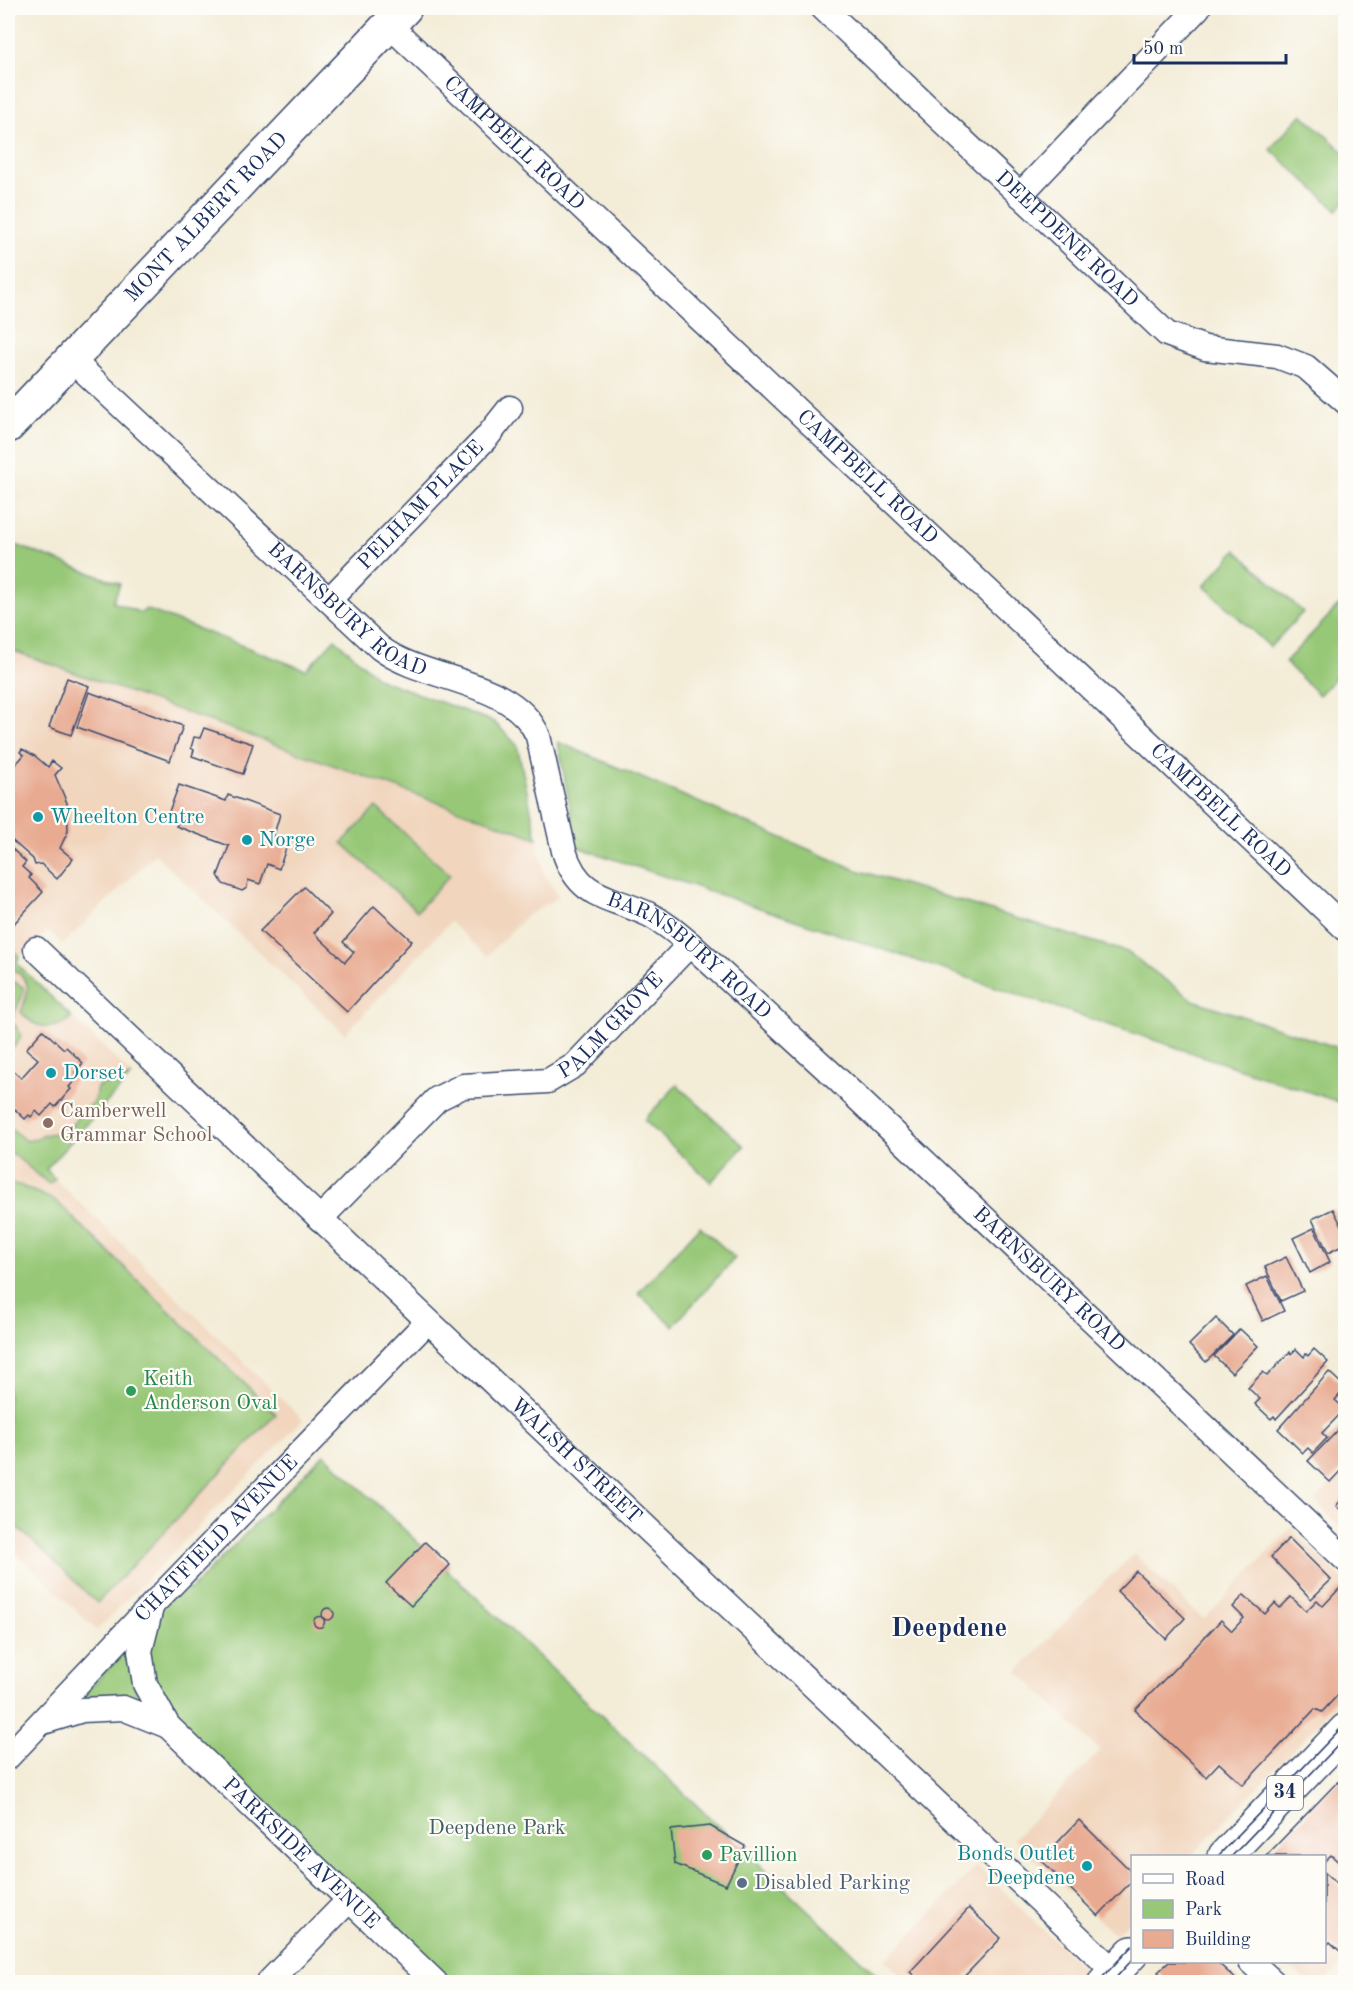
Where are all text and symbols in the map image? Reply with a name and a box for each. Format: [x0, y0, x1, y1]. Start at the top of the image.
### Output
scale bar [1134, 27, 1286, 65]
text: 50 m [1143, 40, 1183, 58]
street label: CAMPBELL ROAD [440, 72, 588, 214]
street label: MONT ALBERT ROAD [121, 128, 292, 306]
street label: DEEPDENE ROAD [991, 167, 1142, 311]
street label: CAMPBELL ROAD [793, 406, 942, 548]
street label: PELHAM PLACE [354, 437, 488, 574]
street label: BARNSBURY ROAD [264, 538, 430, 680]
street label: CAMPBELL ROAD [1146, 739, 1295, 882]
place label: Wheelton Centre [50, 807, 205, 828]
marker: Wheelton Centre [31, 810, 45, 824]
place label: Norge [259, 830, 315, 851]
marker: Norge [240, 833, 254, 847]
street label: BARNSBURY ROAD [604, 889, 775, 1023]
street label: PALM GROVE [555, 969, 667, 1083]
place label: Dorset [63, 1063, 125, 1084]
marker: Dorset [44, 1066, 58, 1080]
place label: Camberwell Grammar School [60, 1101, 213, 1146]
marker: Camberwell Grammar School [41, 1116, 55, 1130]
street label: BARNSBURY ROAD [969, 1203, 1129, 1356]
place label: Keith Anderson Oval [143, 1369, 278, 1414]
marker: Keith Anderson Oval [124, 1384, 138, 1398]
street label: WALSH STREET [506, 1394, 646, 1528]
street label: CHATFIELD AVENUE [131, 1451, 302, 1626]
district label: Deepdene [891, 1615, 1007, 1642]
street label: PARKSIDE AVENUE [218, 1774, 383, 1933]
road number: 34 [1267, 1776, 1303, 1810]
park label: Deepdene Park [428, 1818, 566, 1839]
place label: Bonds Outlet Deepdene [957, 1844, 1075, 1889]
place label: Pavillion [719, 1845, 798, 1866]
marker: Pavillion [700, 1848, 714, 1862]
legend [1131, 1855, 1326, 1963]
marker: Bonds Outlet Deepdene [1080, 1859, 1094, 1873]
text: Road [1185, 1871, 1225, 1889]
place label: Disabled Parking [754, 1873, 911, 1894]
marker: Disabled Parking [735, 1876, 749, 1890]
text: Park [1185, 1901, 1222, 1919]
text: Building [1185, 1931, 1251, 1949]

